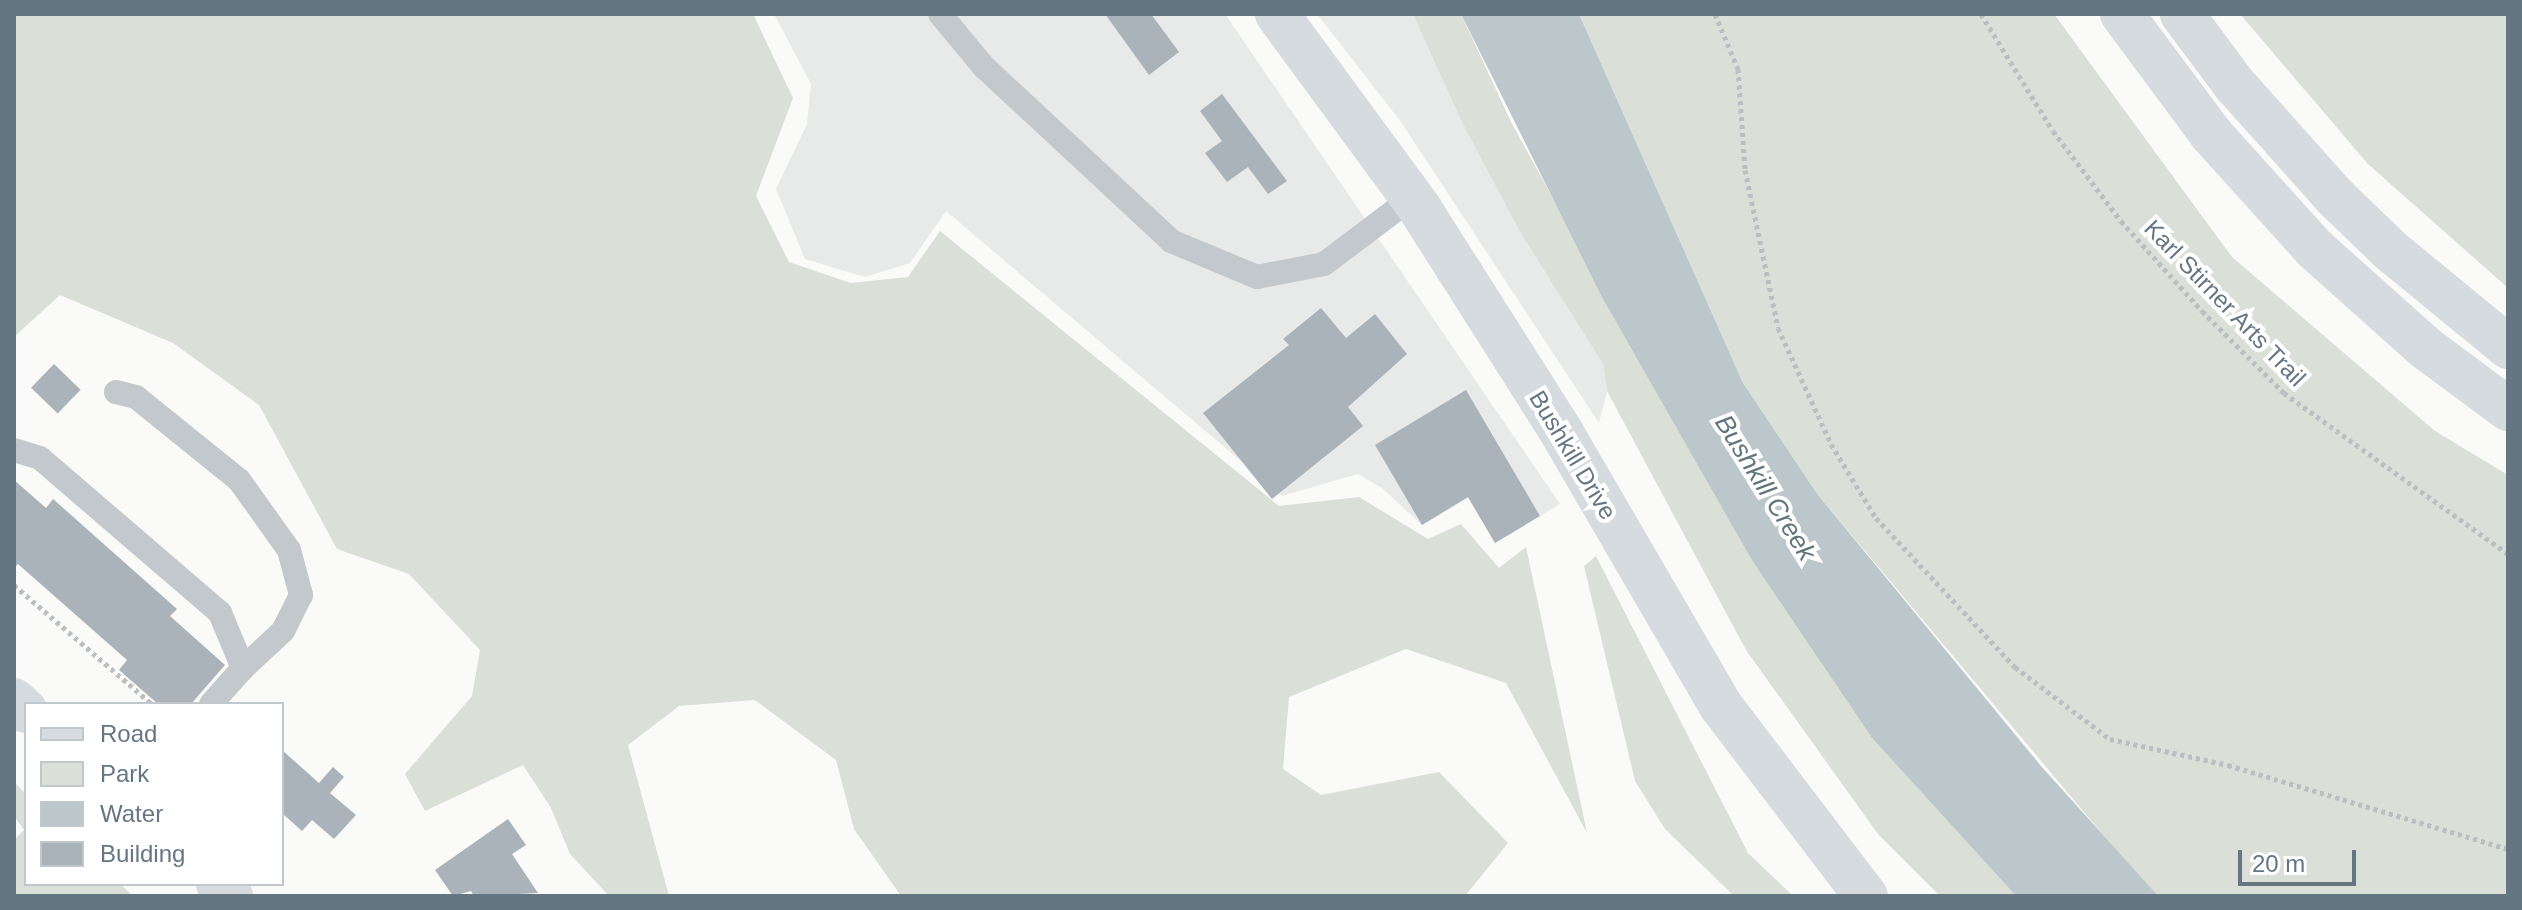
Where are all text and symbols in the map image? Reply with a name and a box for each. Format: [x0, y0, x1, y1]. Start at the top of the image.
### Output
street label: Karl Stirner Arts Trail [2138, 213, 2312, 393]
street label: Bushkill Drive [1523, 385, 1623, 525]
water label: Bushkill Creek [1708, 409, 1822, 567]
legend [24, 702, 284, 886]
text: Road [100, 720, 157, 747]
text: Park [100, 760, 149, 787]
text: Water [100, 800, 163, 827]
scale bar [2242, 834, 2360, 884]
text: Building [100, 840, 185, 867]
text: 20 m [2252, 850, 2305, 877]

